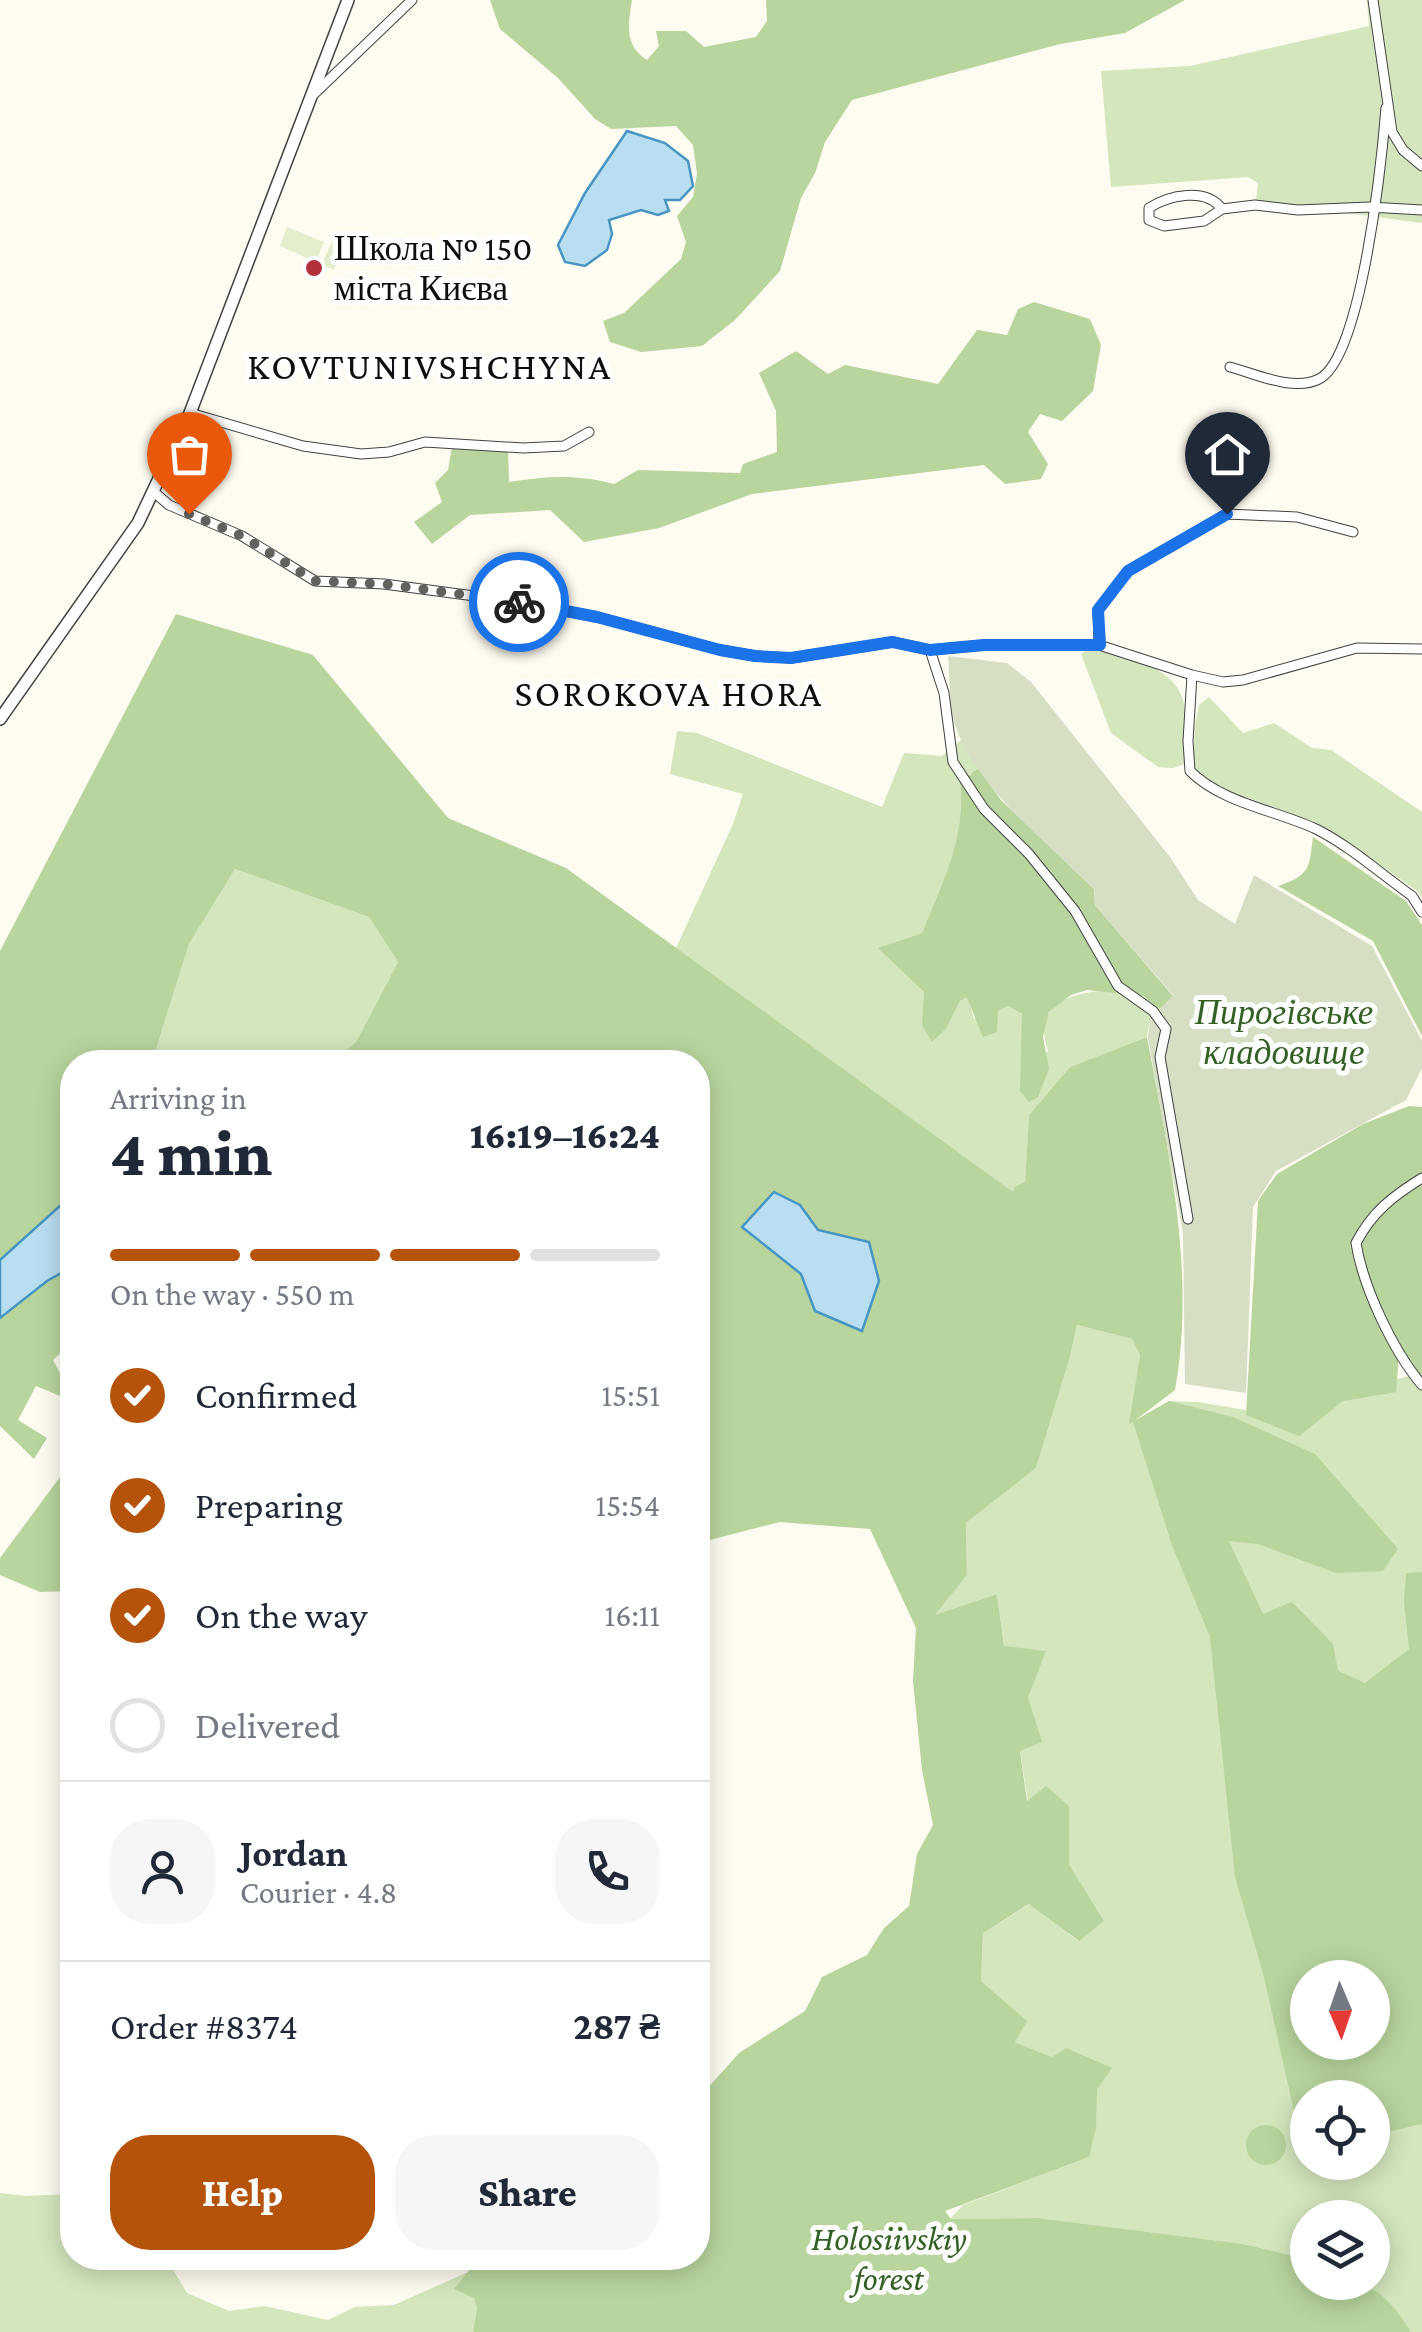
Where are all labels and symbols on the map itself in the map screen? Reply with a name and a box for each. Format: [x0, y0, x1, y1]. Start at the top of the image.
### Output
place label: Школа № 150 міста Києва [334, 229, 532, 308]
marker: Школа № 150 міста Києва [303, 257, 325, 279]
district label: KOVTUNIVSHCHYNA [247, 345, 613, 387]
pin [147, 412, 232, 515]
pin [1185, 412, 1270, 515]
courier [469, 552, 569, 652]
district label: SOROKOVA HORA [514, 672, 824, 714]
park label: Пирогівське кладовище [1194, 993, 1373, 1072]
north arrow [1290, 1960, 1390, 2060]
park label: Holosiivskiy forest [811, 2219, 967, 2298]

